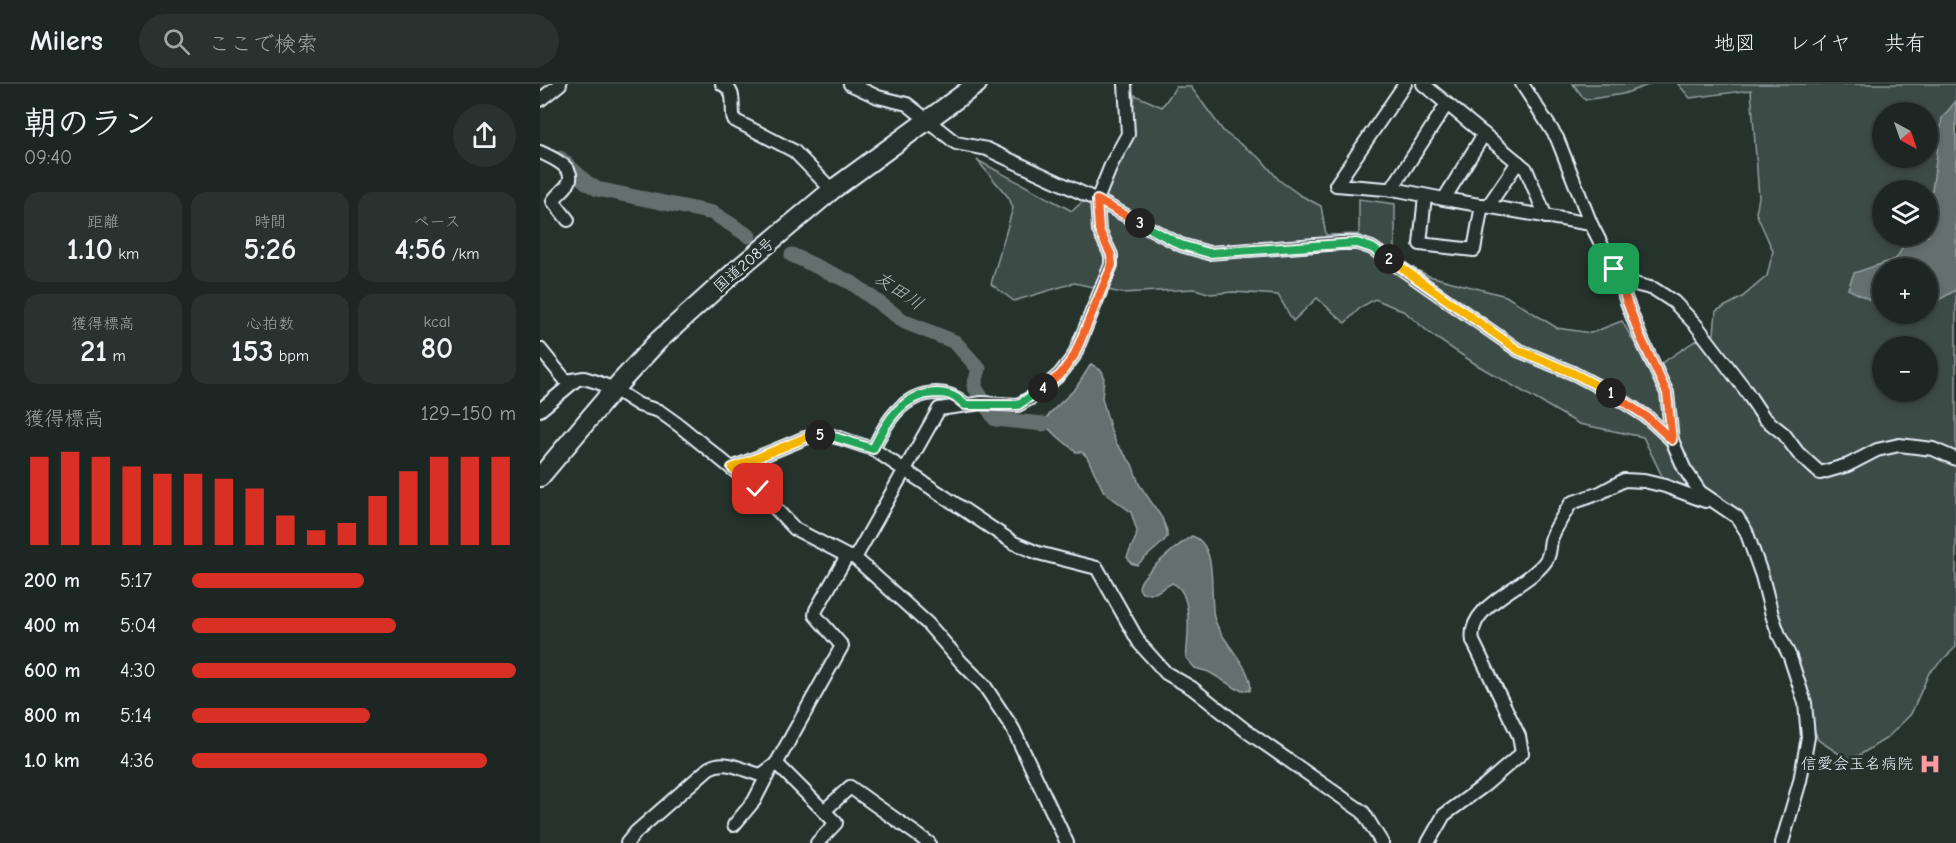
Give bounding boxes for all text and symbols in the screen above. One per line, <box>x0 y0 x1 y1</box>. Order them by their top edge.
search box <box>139 14 559 68</box>
text: Milers <box>30 25 103 57</box>
icon: search <box>160 25 193 58</box>
text: ここで検索 <box>208 31 318 57</box>
text: 地図 <box>1714 31 1756 55</box>
text: レイヤ <box>1789 31 1851 55</box>
text: 共有 <box>1884 31 1926 55</box>
north arrow <box>1872 102 1938 168</box>
map controls <box>1872 102 1938 402</box>
text: 朝のラン <box>24 104 156 142</box>
button: share <box>453 104 516 167</box>
text: 09:40 <box>24 146 72 169</box>
button: layers <box>1872 180 1938 246</box>
pin: 3 <box>1125 208 1155 238</box>
text: 距離 <box>87 213 119 231</box>
text: 時間 <box>254 213 286 231</box>
text: ペース <box>413 213 461 231</box>
text: 3 <box>1136 214 1144 232</box>
text: 1.10 <box>67 232 113 267</box>
text: 5:26 <box>244 232 296 267</box>
text: 4:56 <box>394 232 446 267</box>
street label: 国道208号 <box>710 234 778 296</box>
pin <box>1588 243 1639 294</box>
pin: 2 <box>1374 244 1404 274</box>
text: km <box>113 245 139 263</box>
text: /km <box>446 245 480 263</box>
text: 2 <box>1385 250 1393 268</box>
icon: arrive <box>1597 252 1630 285</box>
button: + <box>1872 258 1938 324</box>
water label: 友田川 <box>871 267 927 315</box>
text: kcal <box>424 313 450 331</box>
text: 獲得標高 <box>71 315 135 333</box>
text: 心拍数 <box>246 315 294 333</box>
text: 80 <box>421 331 453 366</box>
text: 21 <box>80 334 107 369</box>
text: 153 <box>231 334 273 369</box>
button: − <box>1872 336 1938 402</box>
text: m <box>107 347 126 365</box>
text: bpm <box>273 347 309 365</box>
pin: 4 <box>1028 373 1058 403</box>
pin: 1 <box>1596 378 1626 408</box>
text: 4 <box>1039 379 1047 397</box>
text: 1 <box>1608 384 1614 402</box>
text: 129–150 m <box>421 402 516 425</box>
text: 獲得標高 <box>24 407 104 430</box>
pin: 5 <box>805 420 835 450</box>
text: 5 <box>816 426 824 444</box>
pin <box>732 463 783 514</box>
icon: check <box>741 472 774 505</box>
text: 200 m <box>24 569 80 592</box>
text: 5:17 <box>120 569 152 592</box>
text: 400 m <box>24 614 79 637</box>
text: 5:04 <box>120 614 156 637</box>
text: 600 m <box>24 659 80 682</box>
text: 4:30 <box>120 659 156 682</box>
text: 800 m <box>24 704 80 727</box>
text: 5:14 <box>120 704 152 727</box>
text: 1.0 km <box>24 749 80 772</box>
text: 4:36 <box>120 749 154 772</box>
hospital icon: 信愛会玉名病院 <box>1918 752 1942 776</box>
place label: 信愛会玉名病院 <box>1801 755 1913 773</box>

